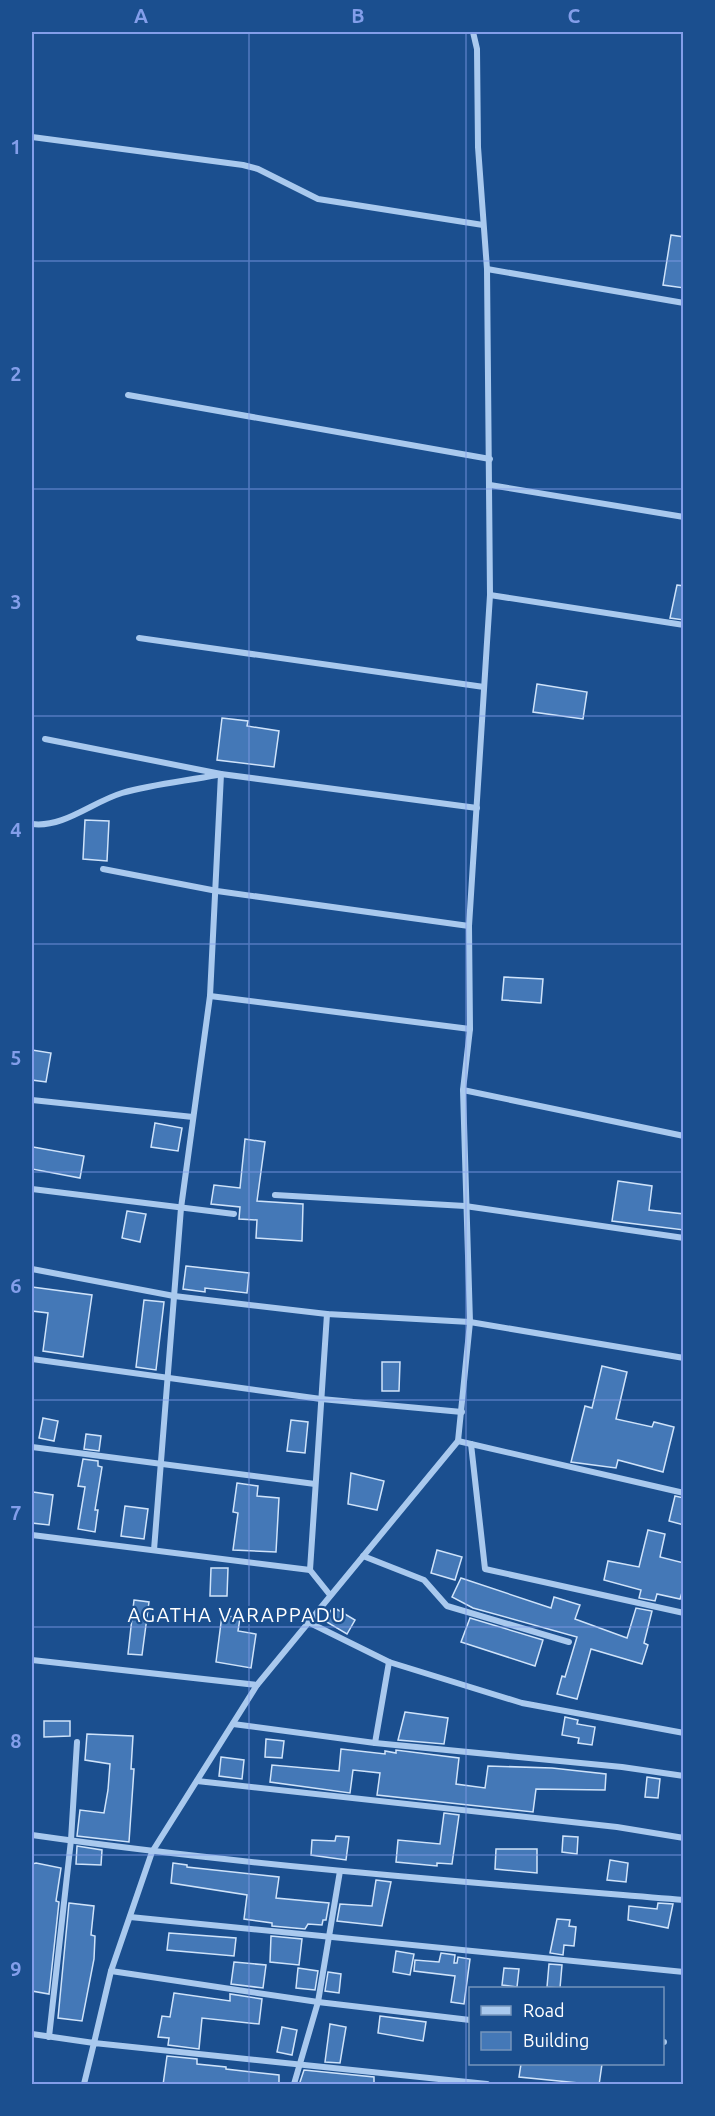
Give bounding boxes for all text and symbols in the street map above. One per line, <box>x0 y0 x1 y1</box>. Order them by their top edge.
text: A <box>134 4 148 27</box>
text: B <box>351 4 365 27</box>
text: C <box>568 4 581 27</box>
text: 1 <box>10 135 22 158</box>
text: 2 <box>10 362 22 385</box>
text: 3 <box>10 590 22 613</box>
text: 4 <box>10 818 22 841</box>
text: 5 <box>10 1046 22 1069</box>
text: 6 <box>10 1274 22 1297</box>
text: 7 <box>10 1501 22 1524</box>
district label: AGATHA VARAPPADU <box>127 1603 347 1626</box>
text: 8 <box>10 1729 22 1752</box>
text: 9 <box>10 1957 22 1980</box>
legend <box>469 1987 664 2065</box>
text: Road <box>523 2000 565 2020</box>
text: Building <box>523 2030 589 2050</box>

